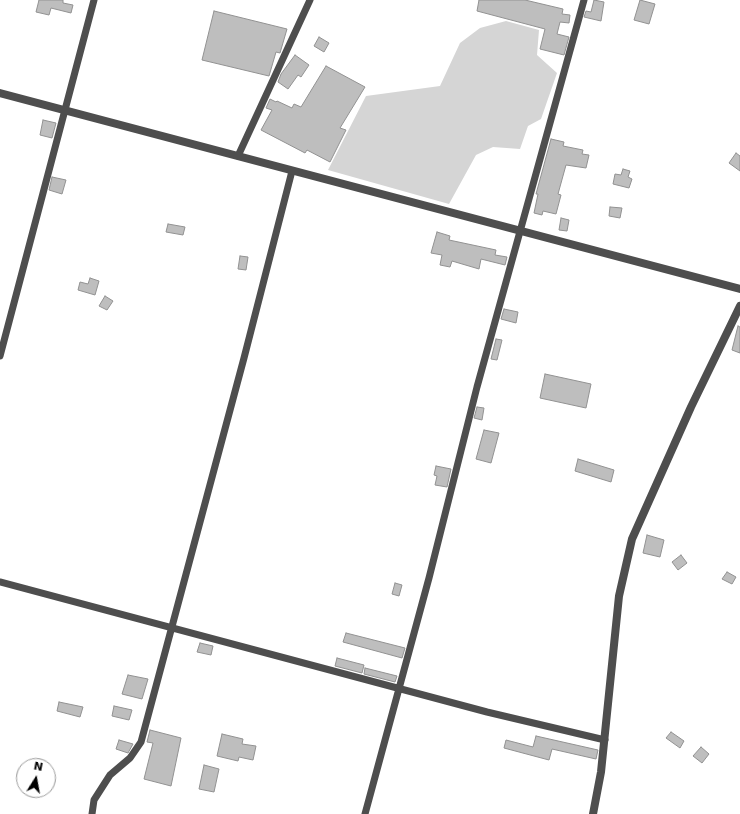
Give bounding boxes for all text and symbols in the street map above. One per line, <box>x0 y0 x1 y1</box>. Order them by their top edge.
north arrow <box>16 758 56 798</box>
text: N <box>32 759 44 774</box>

